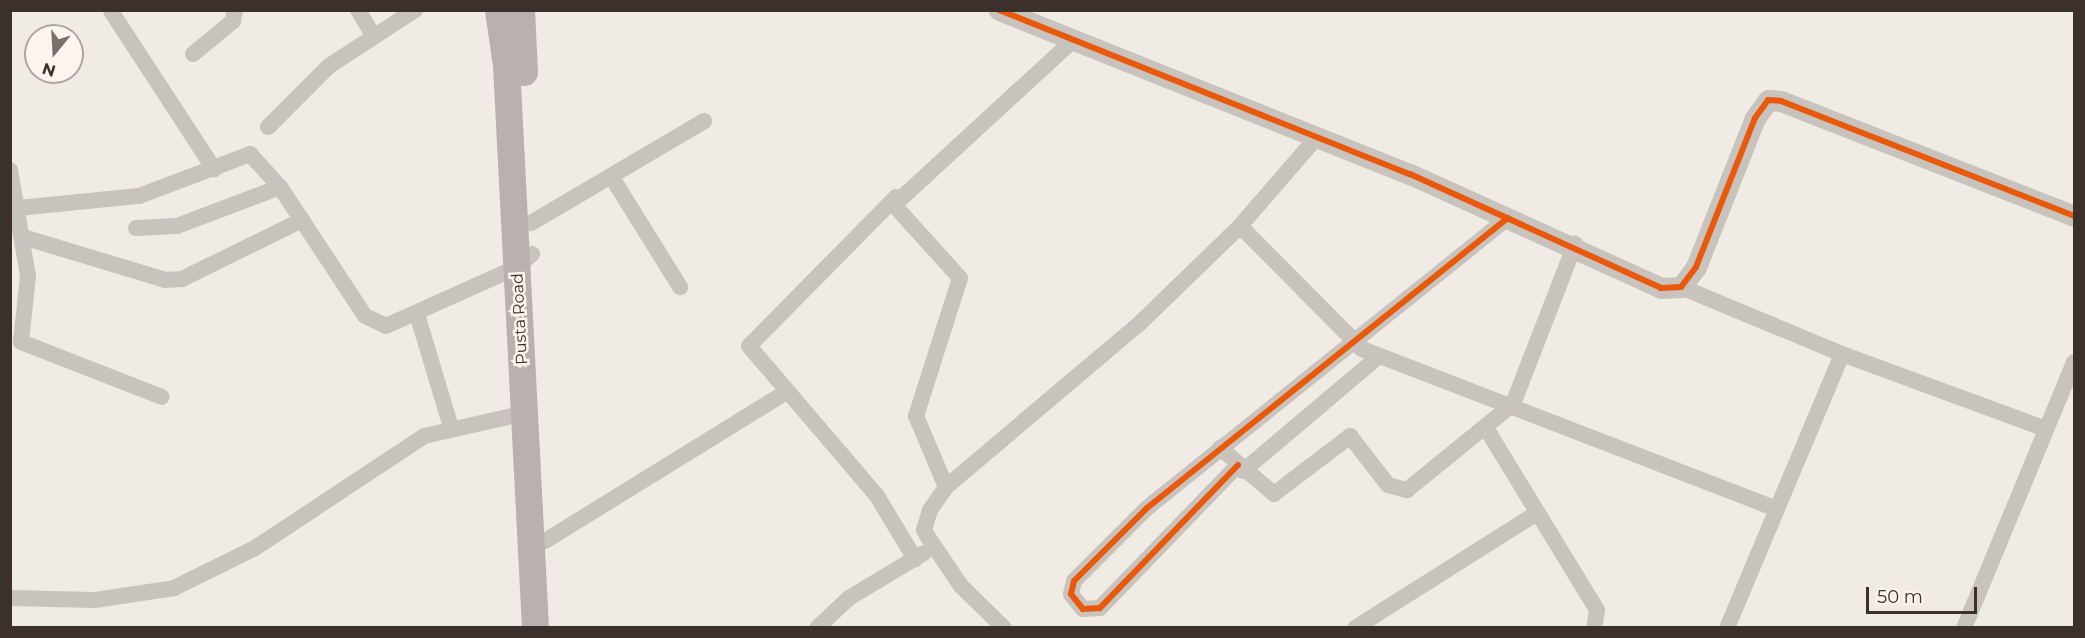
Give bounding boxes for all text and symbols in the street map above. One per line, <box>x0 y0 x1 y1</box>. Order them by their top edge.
north arrow <box>24 24 84 84</box>
text: N <box>40 59 58 81</box>
street label: Pusta Road <box>508 273 532 365</box>
scale bar <box>1869 575 1980 613</box>
text: 50 m <box>1877 586 1923 608</box>

